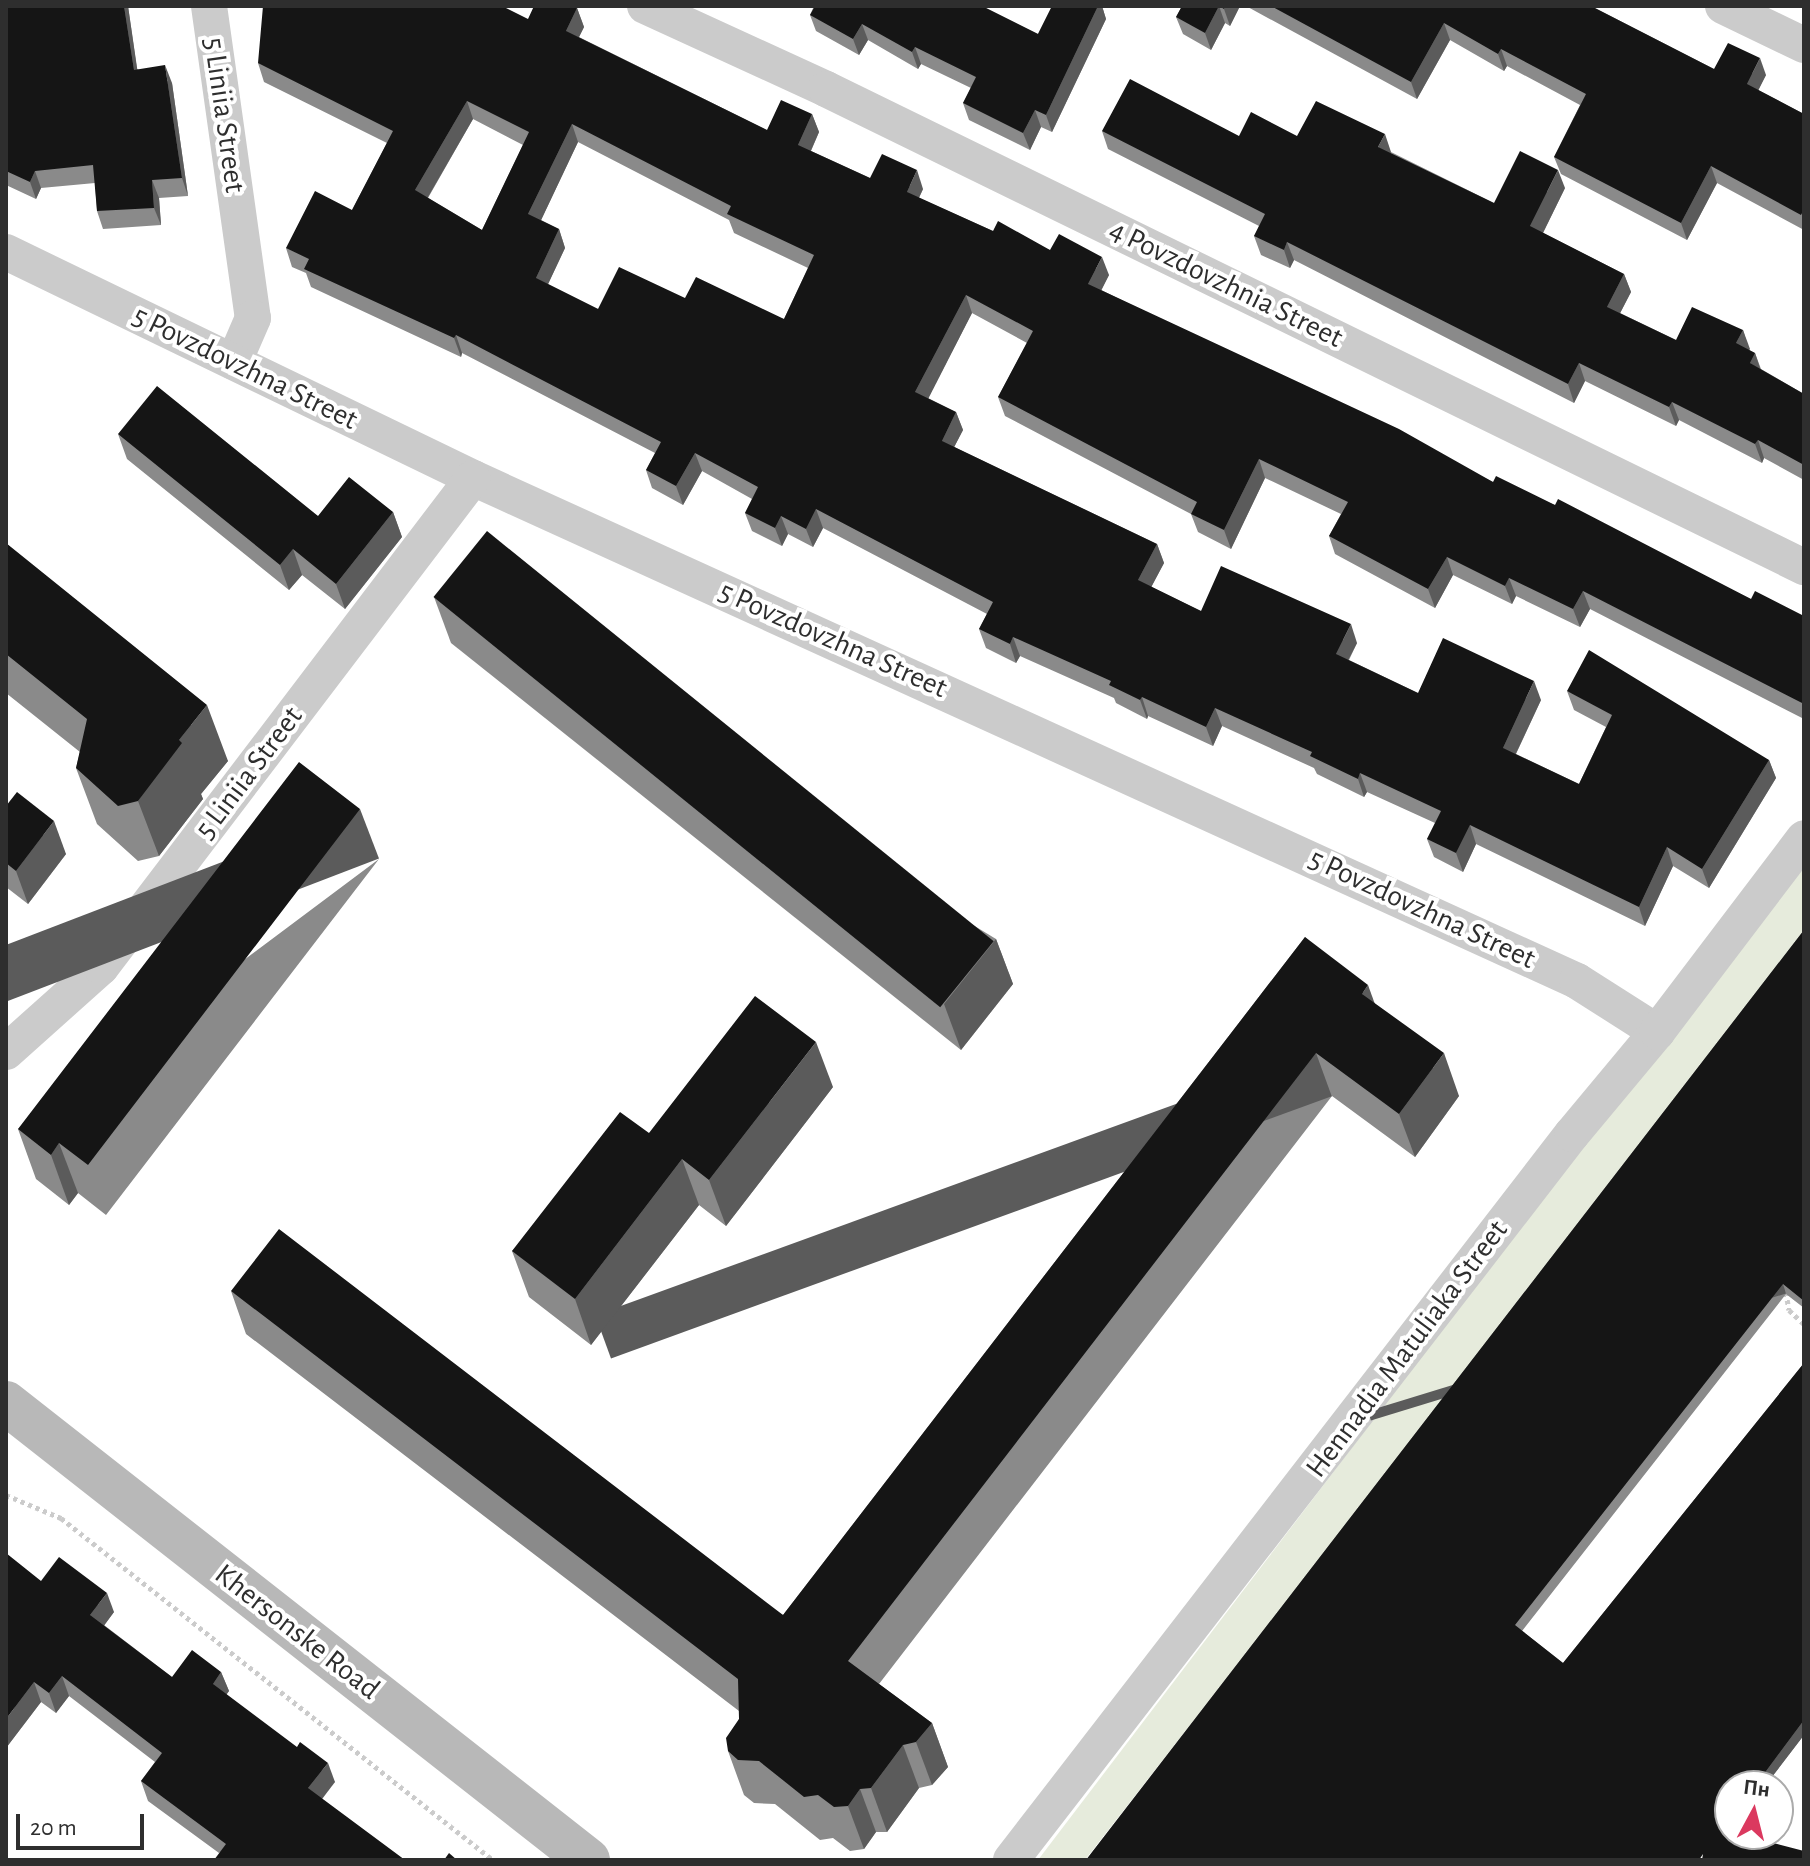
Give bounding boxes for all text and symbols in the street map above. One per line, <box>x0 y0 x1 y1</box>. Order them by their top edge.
street label: 5 Liniia Street <box>195 35 253 195</box>
street label: 4 Povzdovzhnia Street <box>1103 212 1349 356</box>
street label: 5 Povzdovzhna Street <box>127 298 363 438</box>
street label: 5 Povzdovzhna Street <box>713 574 953 706</box>
street label: 5 Liniia Street <box>187 700 311 846</box>
street label: 5 Povzdovzhna Street <box>1303 841 1541 977</box>
street label: Hennadia Matuliaka Street <box>1298 1213 1516 1485</box>
street label: Khersonske Road <box>207 1556 387 1708</box>
north arrow <box>1714 1770 1794 1850</box>
text: Пн <box>1742 1776 1771 1801</box>
scale bar <box>20 1798 148 1848</box>
text: 20 m <box>30 1816 77 1840</box>

